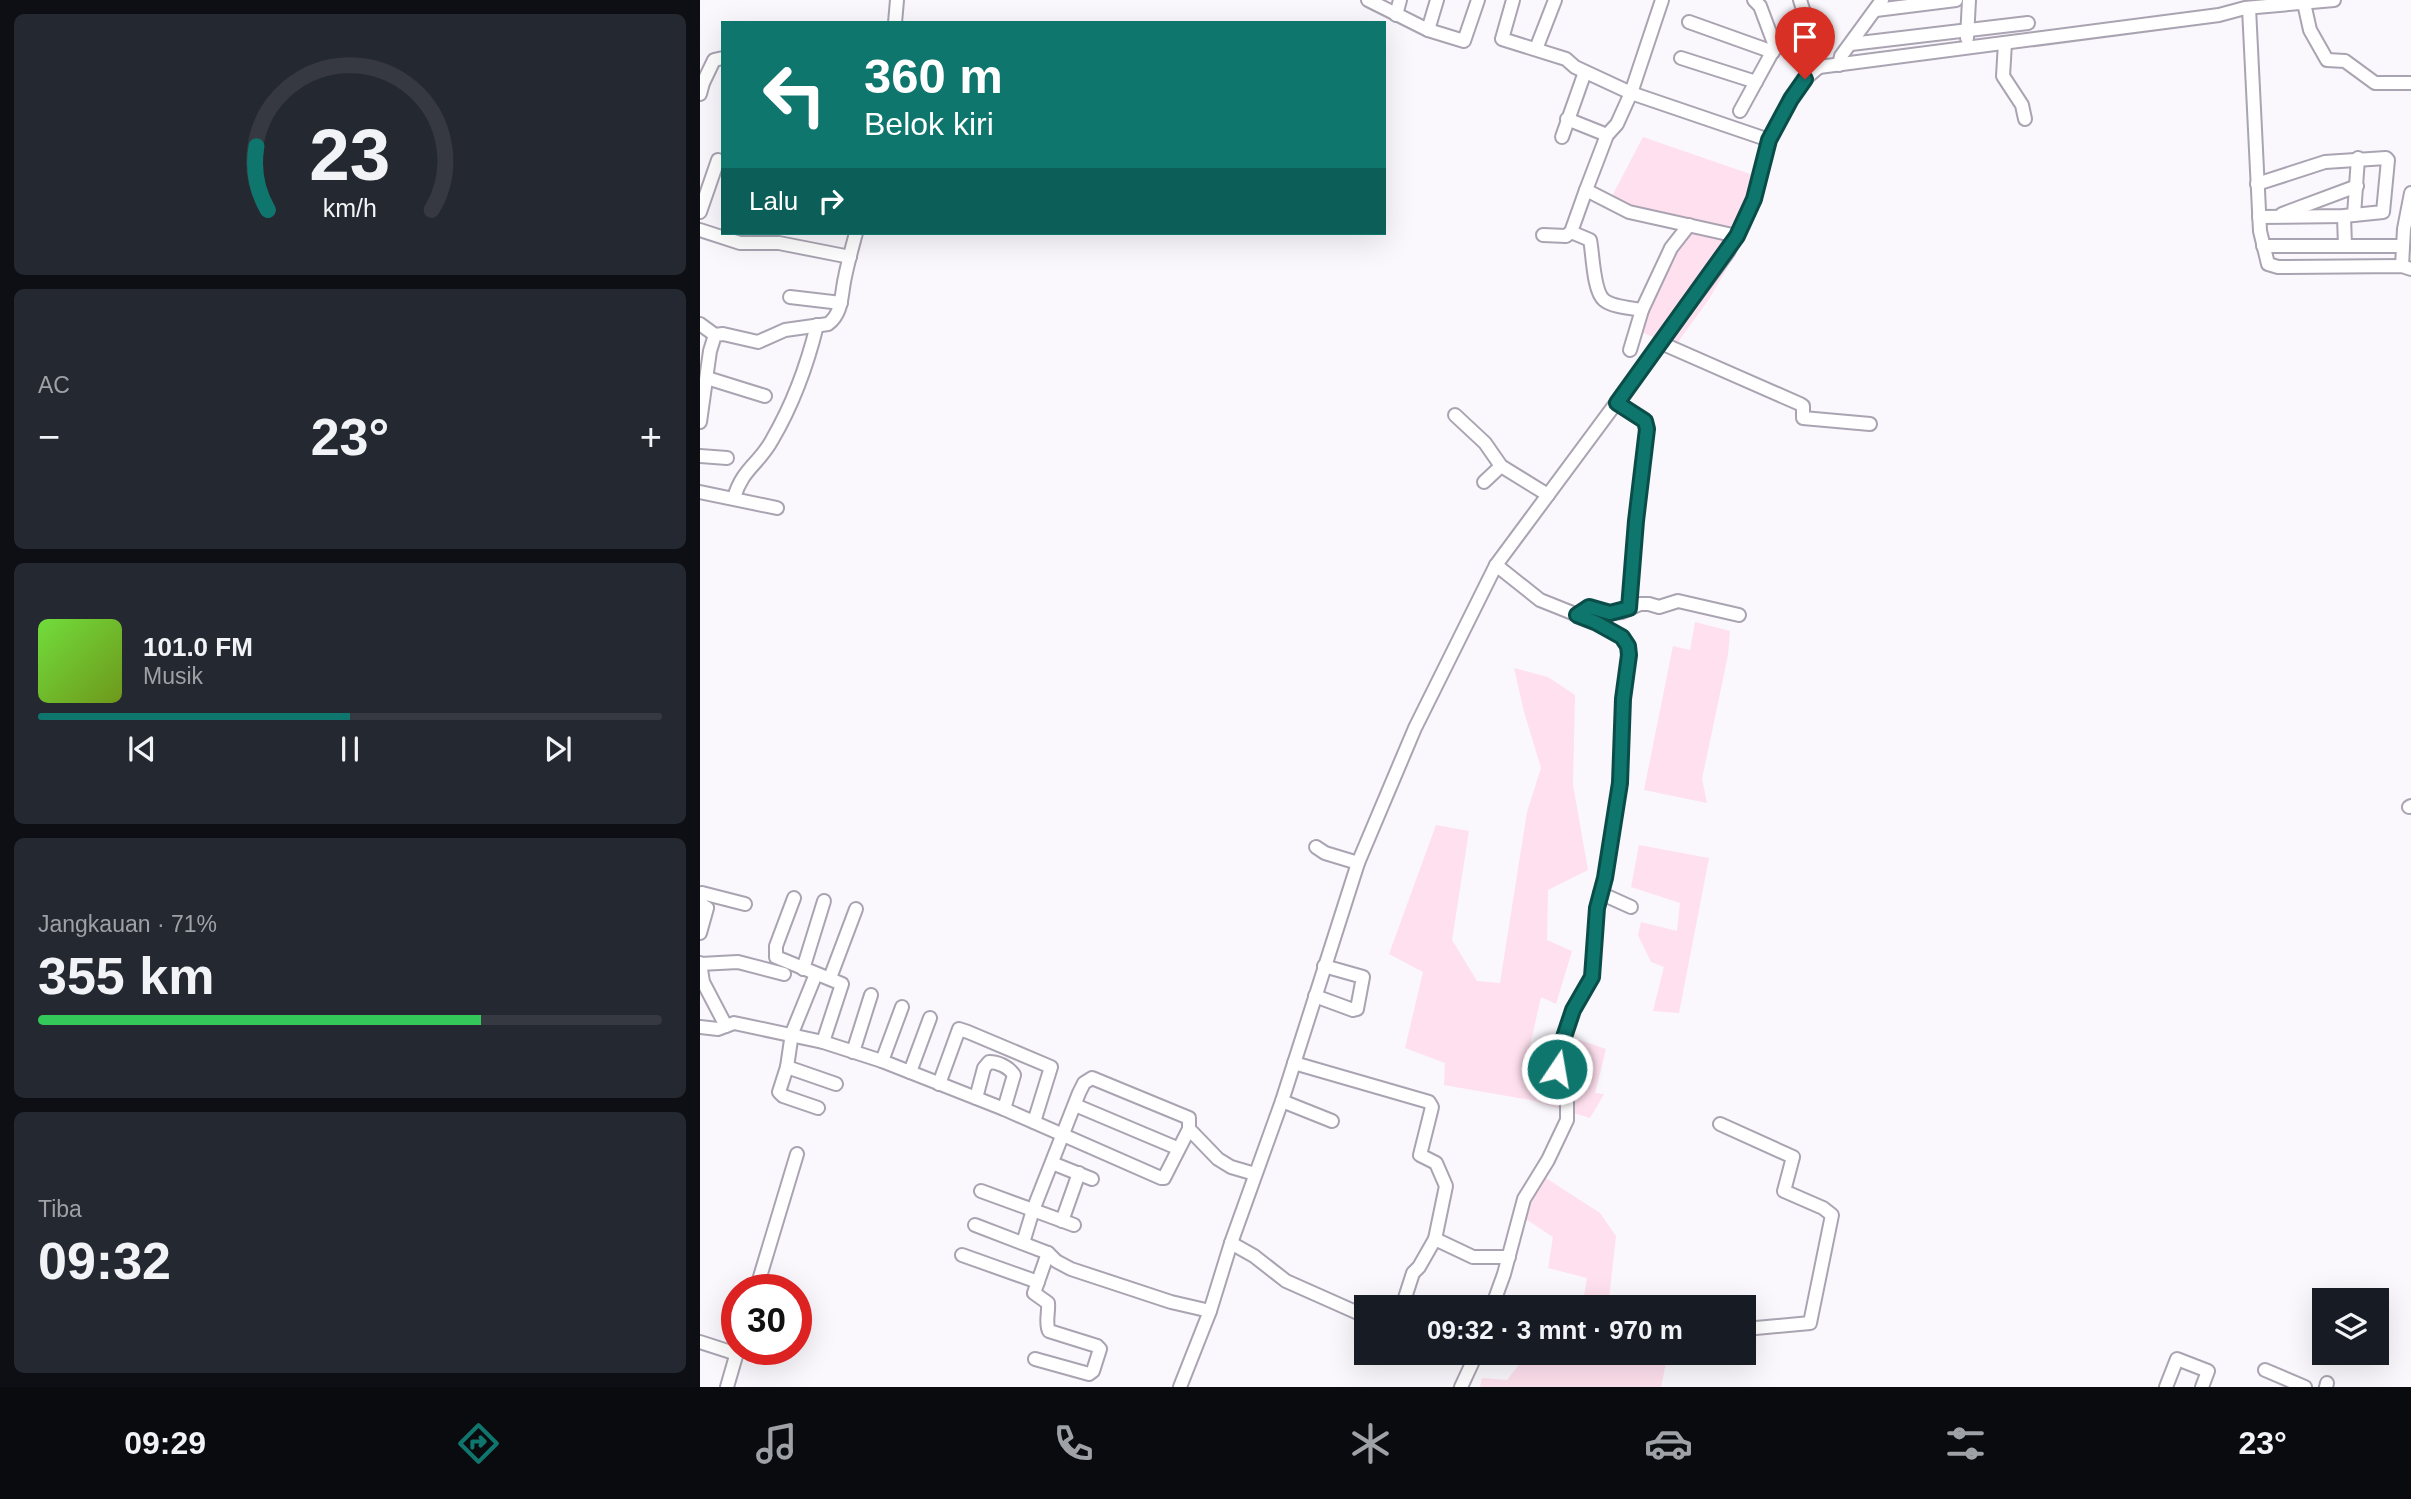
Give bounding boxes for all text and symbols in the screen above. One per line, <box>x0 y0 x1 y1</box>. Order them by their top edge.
pin <box>1775 7 1835 79</box>
icon: arrive <box>1786 18 1824 56</box>
icon: left <box>749 49 840 140</box>
text: 360 m <box>864 49 1003 103</box>
text: Belok kiri <box>864 106 994 142</box>
text: 23 <box>310 115 390 196</box>
icon: right <box>812 182 850 220</box>
text: Lalu <box>749 186 798 216</box>
text: km/h <box>323 194 377 222</box>
text: AC <box>38 372 70 398</box>
text: 23° <box>311 408 389 466</box>
text: − <box>38 416 60 458</box>
text: + <box>640 416 662 458</box>
text: 101.0 FM <box>143 632 253 662</box>
text: Musik <box>143 663 203 689</box>
icon: previous <box>123 730 161 768</box>
icon: pause <box>331 730 369 768</box>
icon: next <box>539 730 577 768</box>
text: Jangkauan · 71% <box>38 911 217 937</box>
text: 355 km <box>38 947 214 1005</box>
position arrow <box>1520 1032 1594 1106</box>
text: Tiba <box>38 1196 82 1222</box>
text: 09:32 <box>38 1232 171 1290</box>
speed limit sign: 30 <box>721 1274 812 1365</box>
map controls <box>2312 1288 2389 1365</box>
button: layers <box>2312 1288 2389 1365</box>
text: 09:32 · 3 mnt · 970 m <box>1427 1315 1683 1345</box>
icon: directions <box>454 1419 503 1468</box>
icon: music <box>752 1419 801 1468</box>
icon: phone <box>1049 1419 1098 1468</box>
icon: climate <box>1346 1419 1395 1468</box>
icon: car <box>1644 1419 1693 1468</box>
icon: filters <box>1941 1419 1990 1468</box>
text: 09:29 <box>124 1425 206 1461</box>
text: 23° <box>2238 1425 2287 1461</box>

